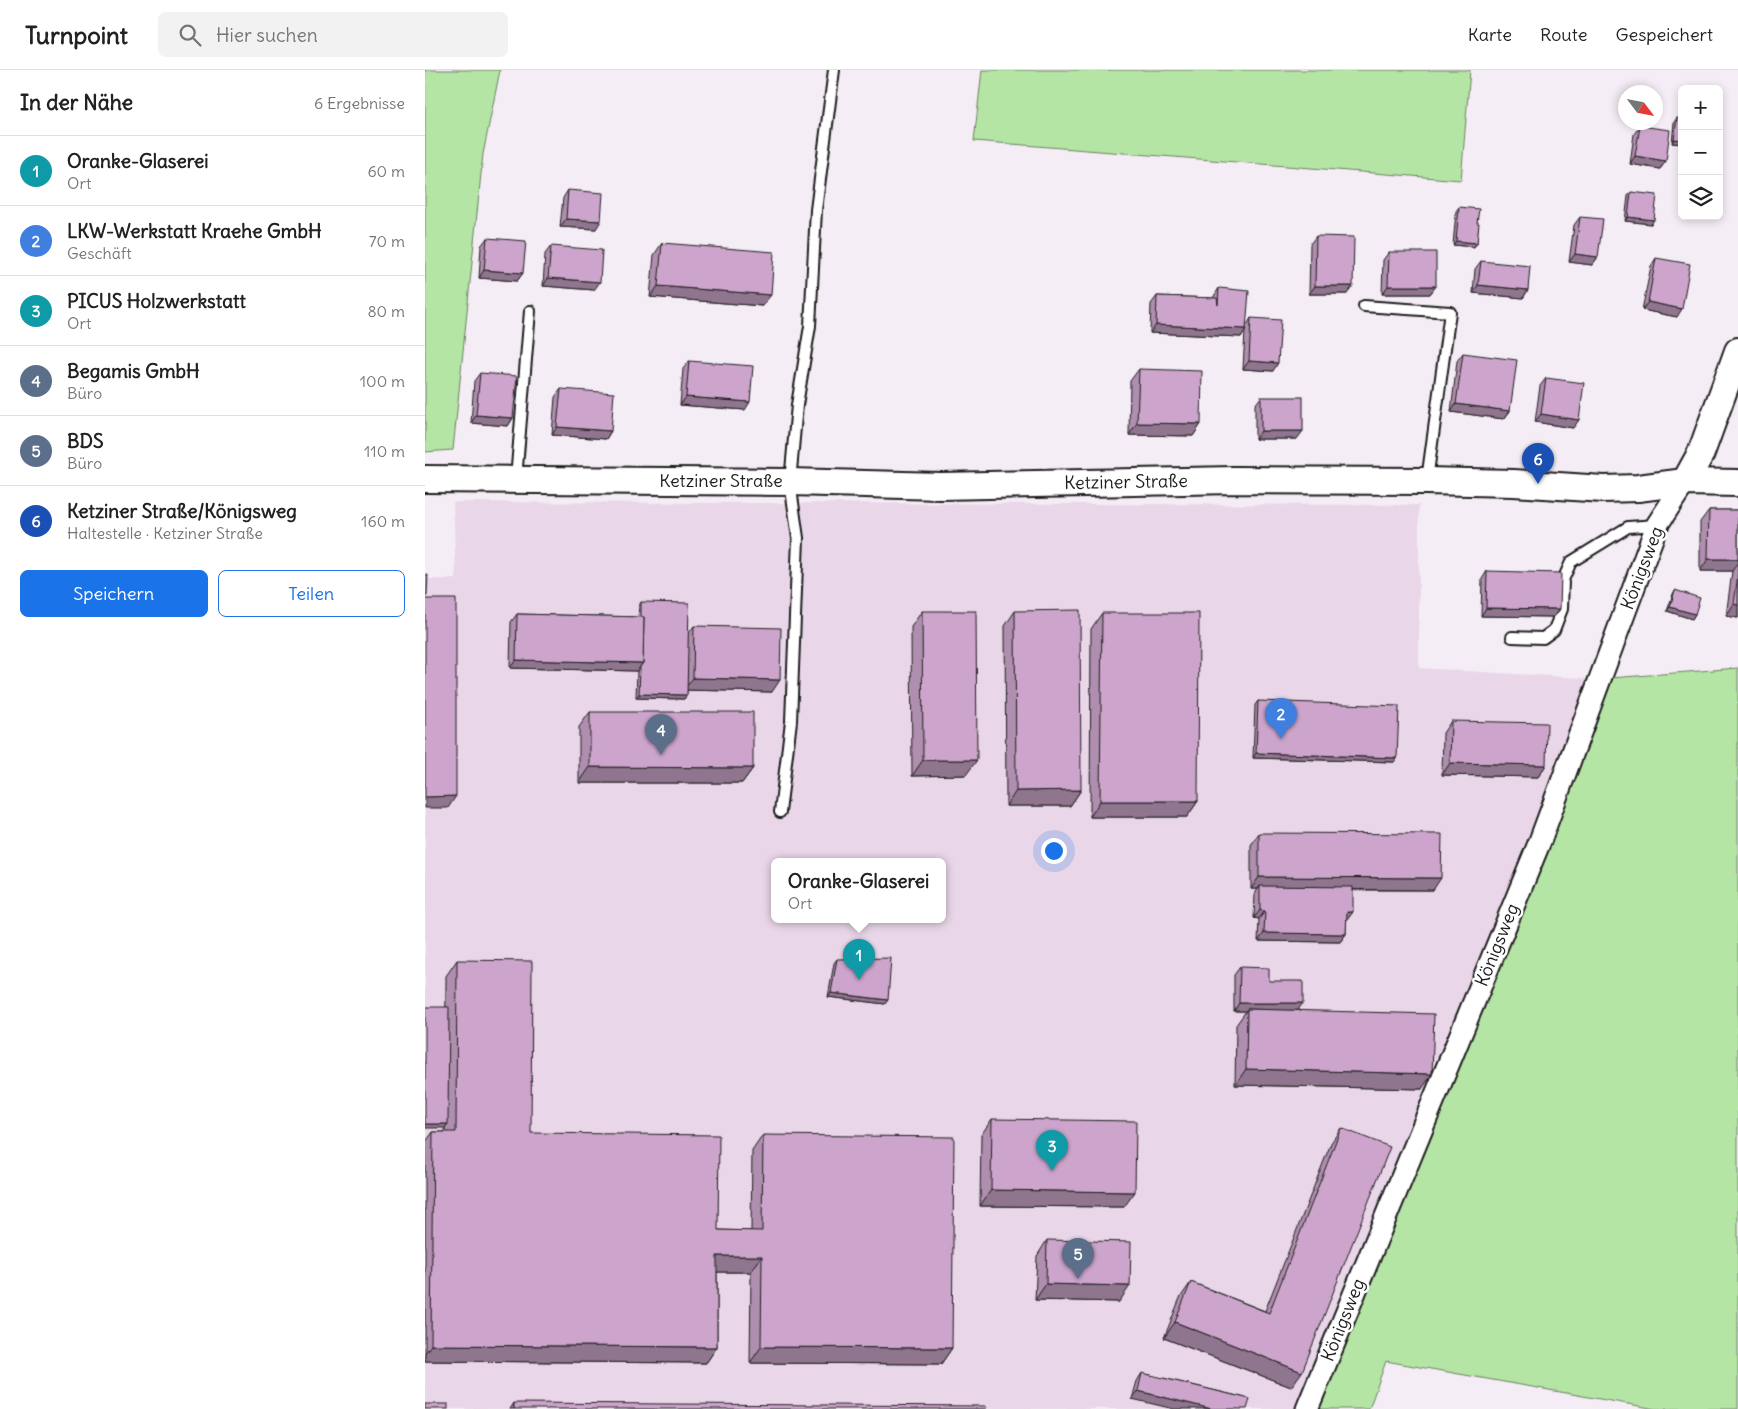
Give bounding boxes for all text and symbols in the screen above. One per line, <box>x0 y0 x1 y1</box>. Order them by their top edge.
search box <box>158 12 508 57</box>
text: Turnpoint <box>25 20 128 50</box>
icon: search <box>176 21 204 49</box>
text: Hier suchen <box>216 23 318 47</box>
text: Karte <box>1468 23 1512 46</box>
text: Route <box>1540 23 1587 46</box>
text: Gespeichert <box>1615 23 1713 46</box>
north arrow <box>1618 85 1663 130</box>
map controls <box>1678 85 1723 220</box>
button: + <box>1678 85 1723 130</box>
text: In der Nähe <box>20 89 133 116</box>
text: 6 Ergebnisse <box>314 93 405 113</box>
button: − <box>1678 130 1723 175</box>
text: Oranke-Glaserei <box>67 149 208 173</box>
text: 1 <box>33 161 39 181</box>
text: 60 m <box>367 161 405 181</box>
text: Ort <box>67 173 91 193</box>
button: layers <box>1678 175 1723 220</box>
text: LKW-Werkstatt Kraehe GmbH <box>67 219 322 243</box>
text: 2 <box>32 231 40 251</box>
text: 70 m <box>369 231 405 251</box>
text: Geschäft <box>67 243 132 263</box>
text: PICUS Holzwerkstatt <box>67 289 246 313</box>
text: 3 <box>31 301 41 321</box>
text: 80 m <box>367 301 405 321</box>
text: Ort <box>67 313 91 333</box>
text: Begamis GmbH <box>67 359 200 383</box>
text: 4 <box>31 371 41 391</box>
text: 100 m <box>360 371 405 391</box>
text: Büro <box>67 383 102 403</box>
text: BDS <box>67 429 103 453</box>
text: 5 <box>31 441 41 461</box>
text: 110 m <box>364 441 405 461</box>
pin: 6 <box>1522 443 1554 484</box>
text: Büro <box>67 453 102 473</box>
street label: Ketziner Straße <box>659 469 783 492</box>
street label: Ketziner Straße <box>1064 469 1188 494</box>
text: Ketziner Straße/Königsweg <box>67 499 297 523</box>
text: 6 <box>31 511 41 531</box>
text: 160 m <box>361 511 405 531</box>
text: Haltestelle · Ketziner Straße <box>67 523 263 543</box>
street label: Königsweg <box>1615 523 1668 613</box>
button: Speichern <box>20 570 208 617</box>
button: Teilen <box>218 570 405 617</box>
pin: 2 <box>1265 698 1297 739</box>
pin: 4 <box>645 714 677 755</box>
your location <box>1041 838 1067 864</box>
popup <box>771 858 946 923</box>
text: Oranke-Glaserei <box>788 869 929 893</box>
text: Ort <box>788 893 812 913</box>
street label: Königsweg <box>1469 900 1524 990</box>
pin: 1 <box>843 939 875 980</box>
pin: 3 <box>1036 1130 1068 1171</box>
pin: 5 <box>1062 1238 1094 1279</box>
street label: Königsweg <box>1315 1275 1370 1365</box>

